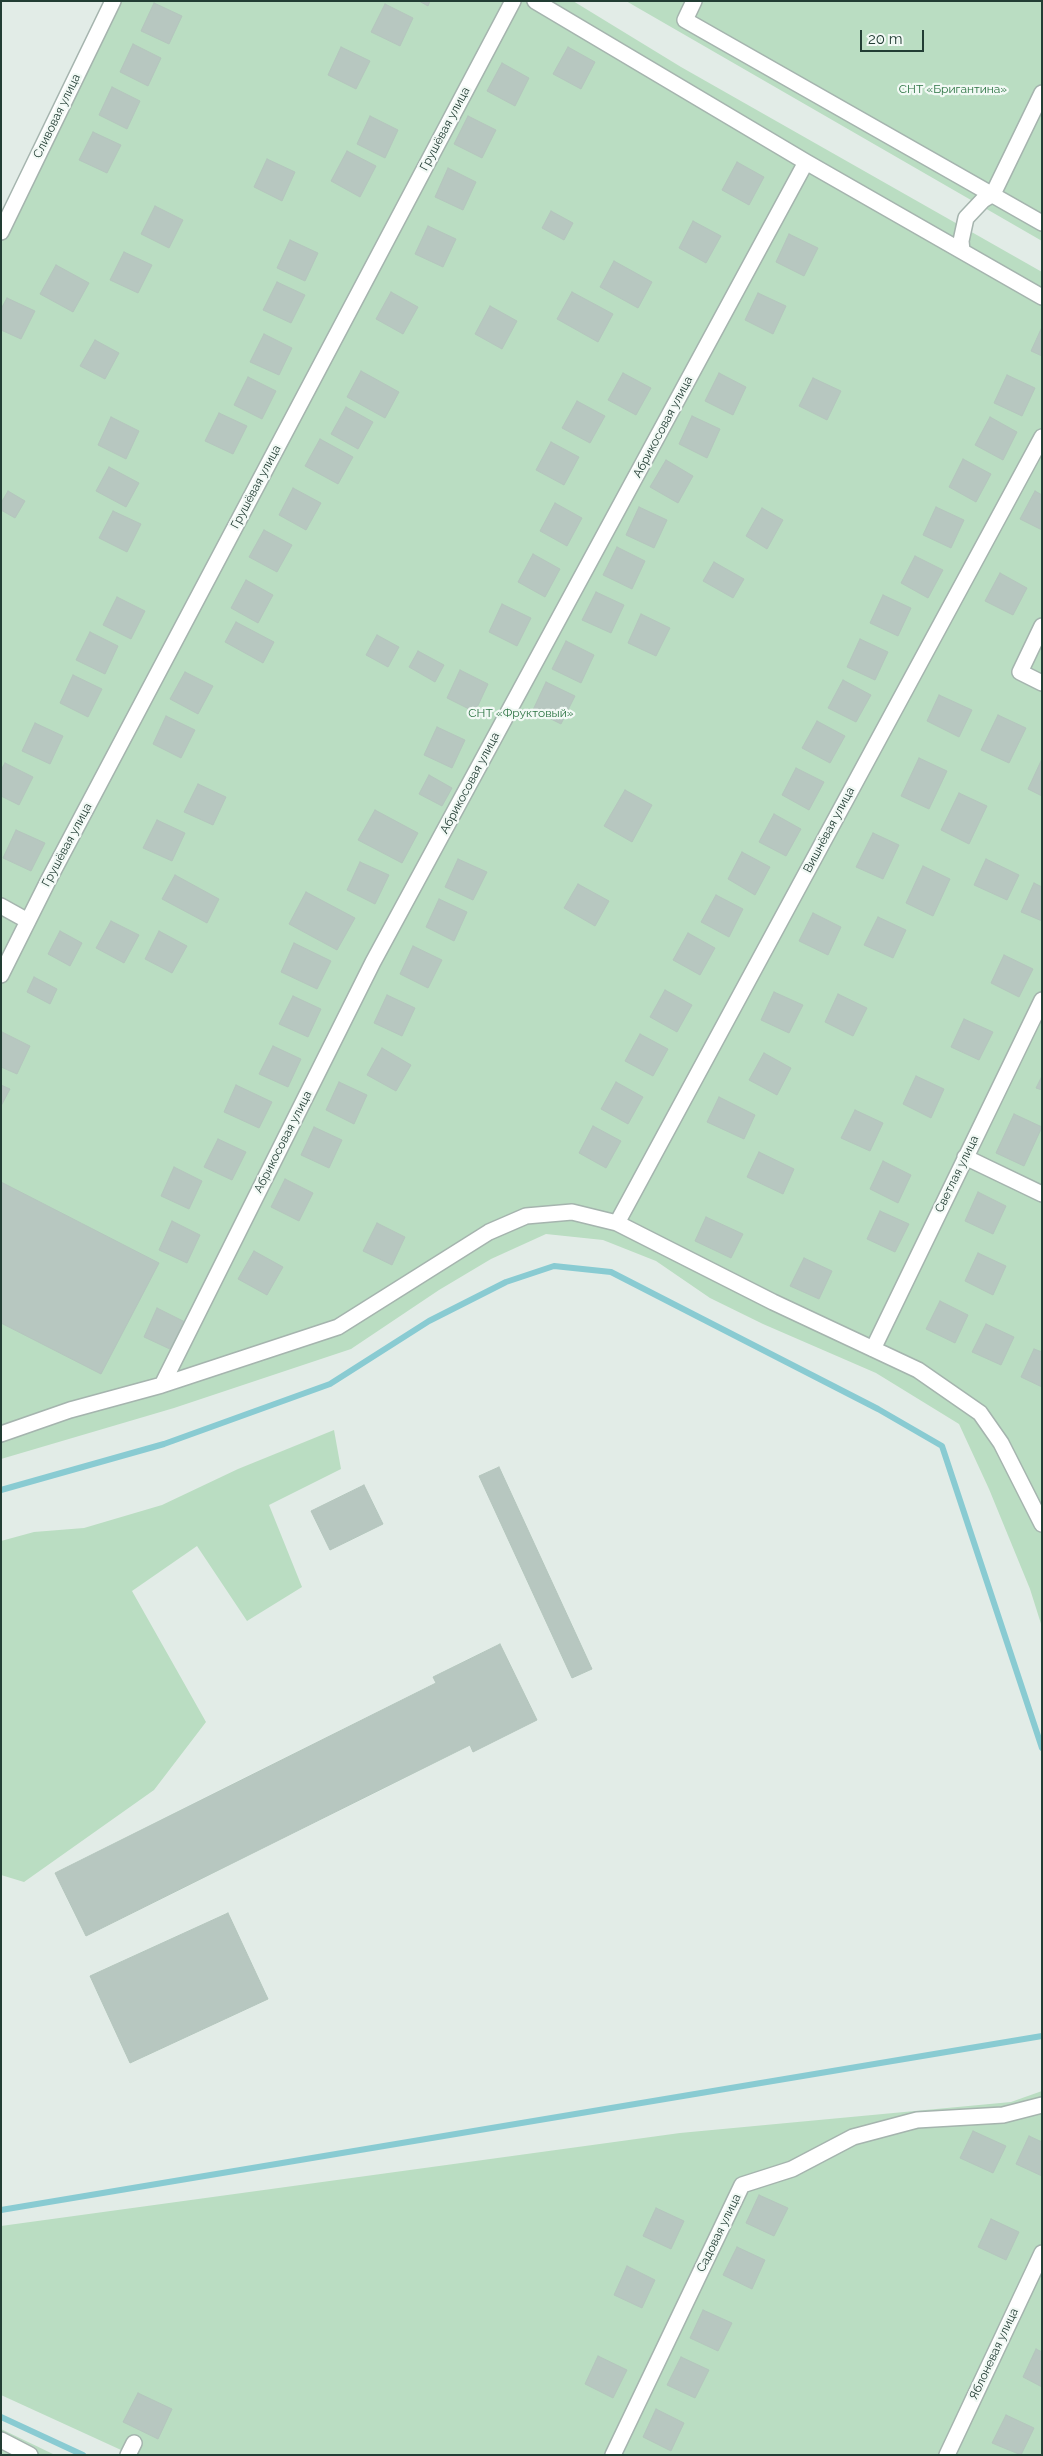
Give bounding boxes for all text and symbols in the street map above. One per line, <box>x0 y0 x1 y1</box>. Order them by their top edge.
scale bar <box>863 20 927 52</box>
text: 20 m <box>868 30 903 48</box>
street label: Сливовая улица <box>30 72 84 160</box>
park label: СНТ «Бригантина» <box>899 82 1007 96</box>
street label: Грушёвая улица <box>417 85 473 173</box>
street label: Абрикосовая улица <box>630 374 696 480</box>
street label: Грушёвая улица <box>228 443 284 531</box>
park label: СНТ «Фруктовый» <box>468 706 574 720</box>
street label: Абрикосовая улица <box>437 730 503 836</box>
street label: Вишнёвая улица <box>800 785 858 875</box>
street label: Грушёвая улица <box>39 801 95 889</box>
street label: Абрикосовая улица <box>251 1089 315 1195</box>
street label: Светлая улица <box>932 1133 982 1215</box>
street label: Садовая улица <box>694 2192 744 2274</box>
street label: Яблоневая улица <box>967 2306 1021 2402</box>

